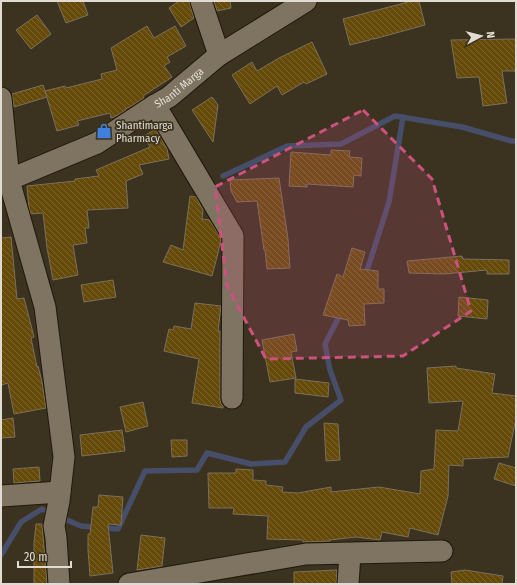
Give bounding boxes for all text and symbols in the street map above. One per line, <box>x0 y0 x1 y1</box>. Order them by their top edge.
north arrow <box>461 16 501 56</box>
text: N <box>484 31 497 39</box>
street label: Shanti Marga <box>152 65 206 111</box>
place label: Shantimarga Pharmacy <box>116 119 173 145</box>
shop icon: Shantimarga Pharmacy <box>95 122 113 140</box>
scale bar <box>18 543 71 569</box>
text: 20 m <box>24 550 48 564</box>

